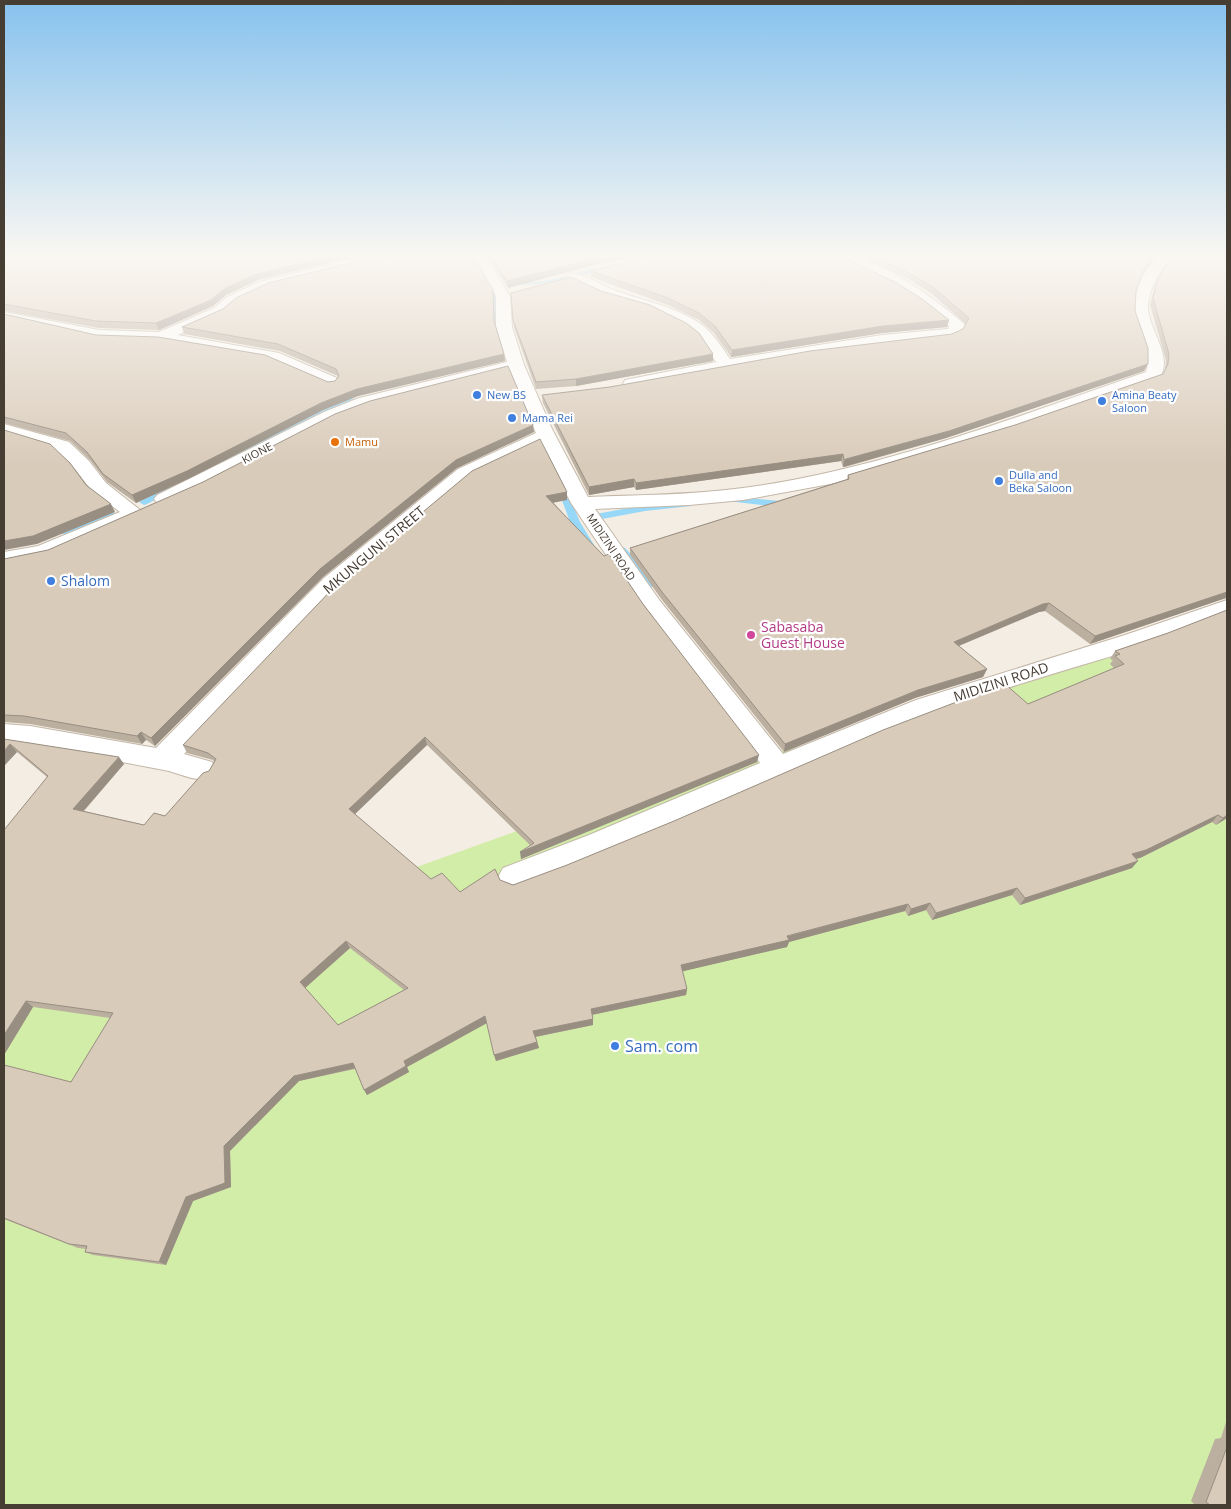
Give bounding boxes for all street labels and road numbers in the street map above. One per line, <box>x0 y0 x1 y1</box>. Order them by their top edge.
street label: KIONE <box>239 438 275 467</box>
street label: MKUNGUNI STREET <box>319 501 429 598</box>
street label: MIDIZINI ROAD <box>583 510 639 583</box>
street label: MIDIZINI ROAD <box>951 657 1051 706</box>

